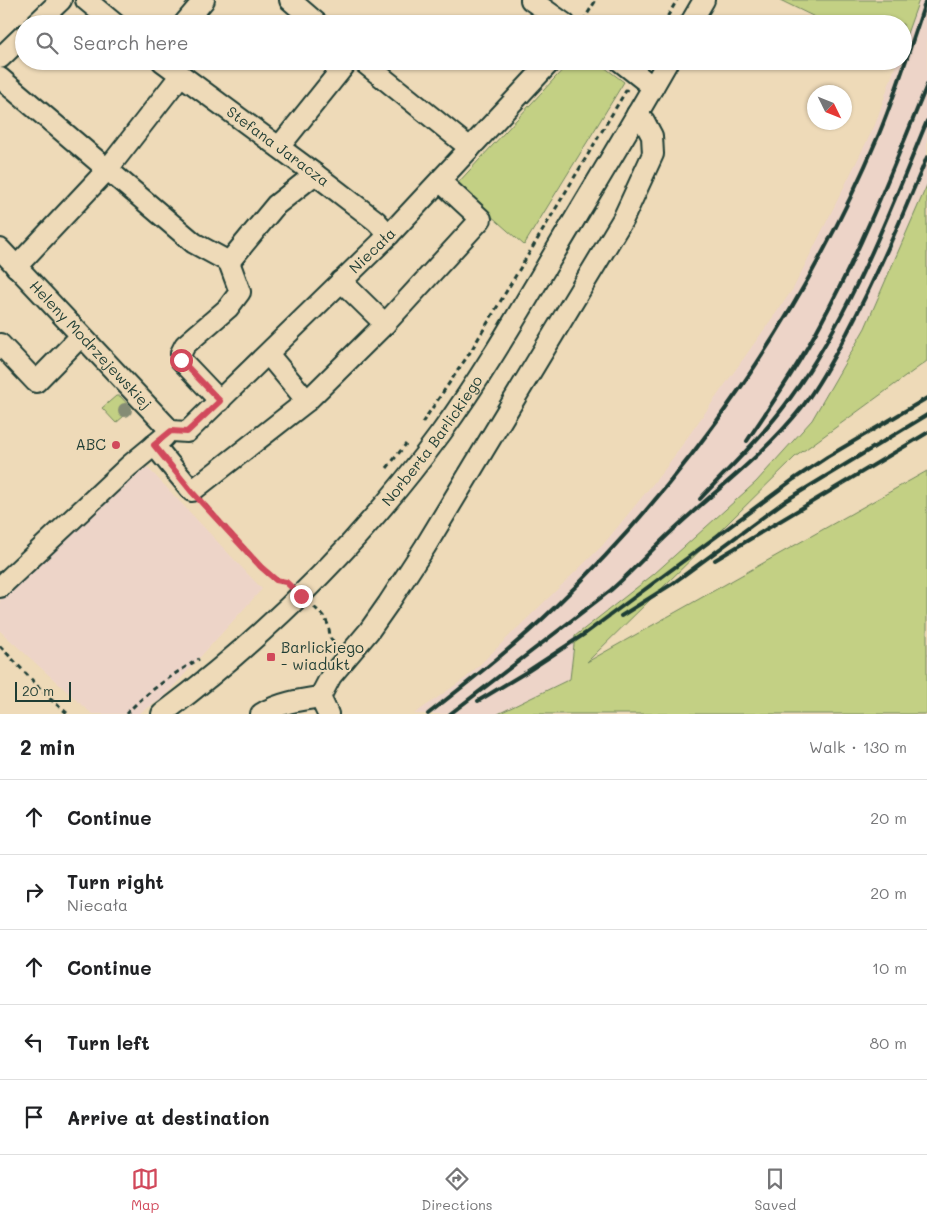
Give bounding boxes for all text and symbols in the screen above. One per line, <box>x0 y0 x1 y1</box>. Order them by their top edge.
search box <box>15 15 912 70</box>
icon: search <box>33 29 61 57</box>
text: Search here <box>73 30 189 55</box>
north arrow <box>807 85 852 130</box>
street label: Stefana Jaracza <box>223 101 334 190</box>
street label: Niecała <box>344 223 399 277</box>
street label: Heleny Modrzejewskiej <box>26 276 157 413</box>
route start <box>170 349 193 372</box>
street label: Norberta Barlickiego <box>377 371 487 510</box>
place label: ABC <box>76 434 106 454</box>
marker: ABC <box>110 439 122 451</box>
route end <box>290 585 313 608</box>
place label: Barlickiego - wiadukt <box>281 637 364 674</box>
marker: Barlickiego - wiadukt <box>265 651 277 663</box>
scale bar <box>15 679 71 702</box>
text: 20 m <box>22 681 54 700</box>
text: 2 min <box>20 733 75 760</box>
text: Walk · 130 m <box>809 736 907 757</box>
icon: ahead <box>20 803 48 831</box>
text: Continue <box>67 805 152 830</box>
text: 20 m <box>870 807 907 828</box>
text: Turn right <box>67 869 164 894</box>
icon: right <box>20 878 48 906</box>
text: 20 m <box>870 882 907 903</box>
text: Niecała <box>67 894 128 915</box>
icon: ahead <box>20 953 48 981</box>
text: Continue <box>67 955 152 980</box>
text: 10 m <box>872 957 907 978</box>
icon: left <box>20 1028 48 1056</box>
text: Turn left <box>67 1030 150 1055</box>
text: 80 m <box>870 1032 907 1053</box>
icon: arrive <box>20 1103 48 1131</box>
text: Arrive at destination <box>67 1105 270 1130</box>
tab: Map <box>131 1165 159 1214</box>
tab: Directions <box>421 1165 493 1214</box>
tab: Saved <box>754 1165 796 1214</box>

